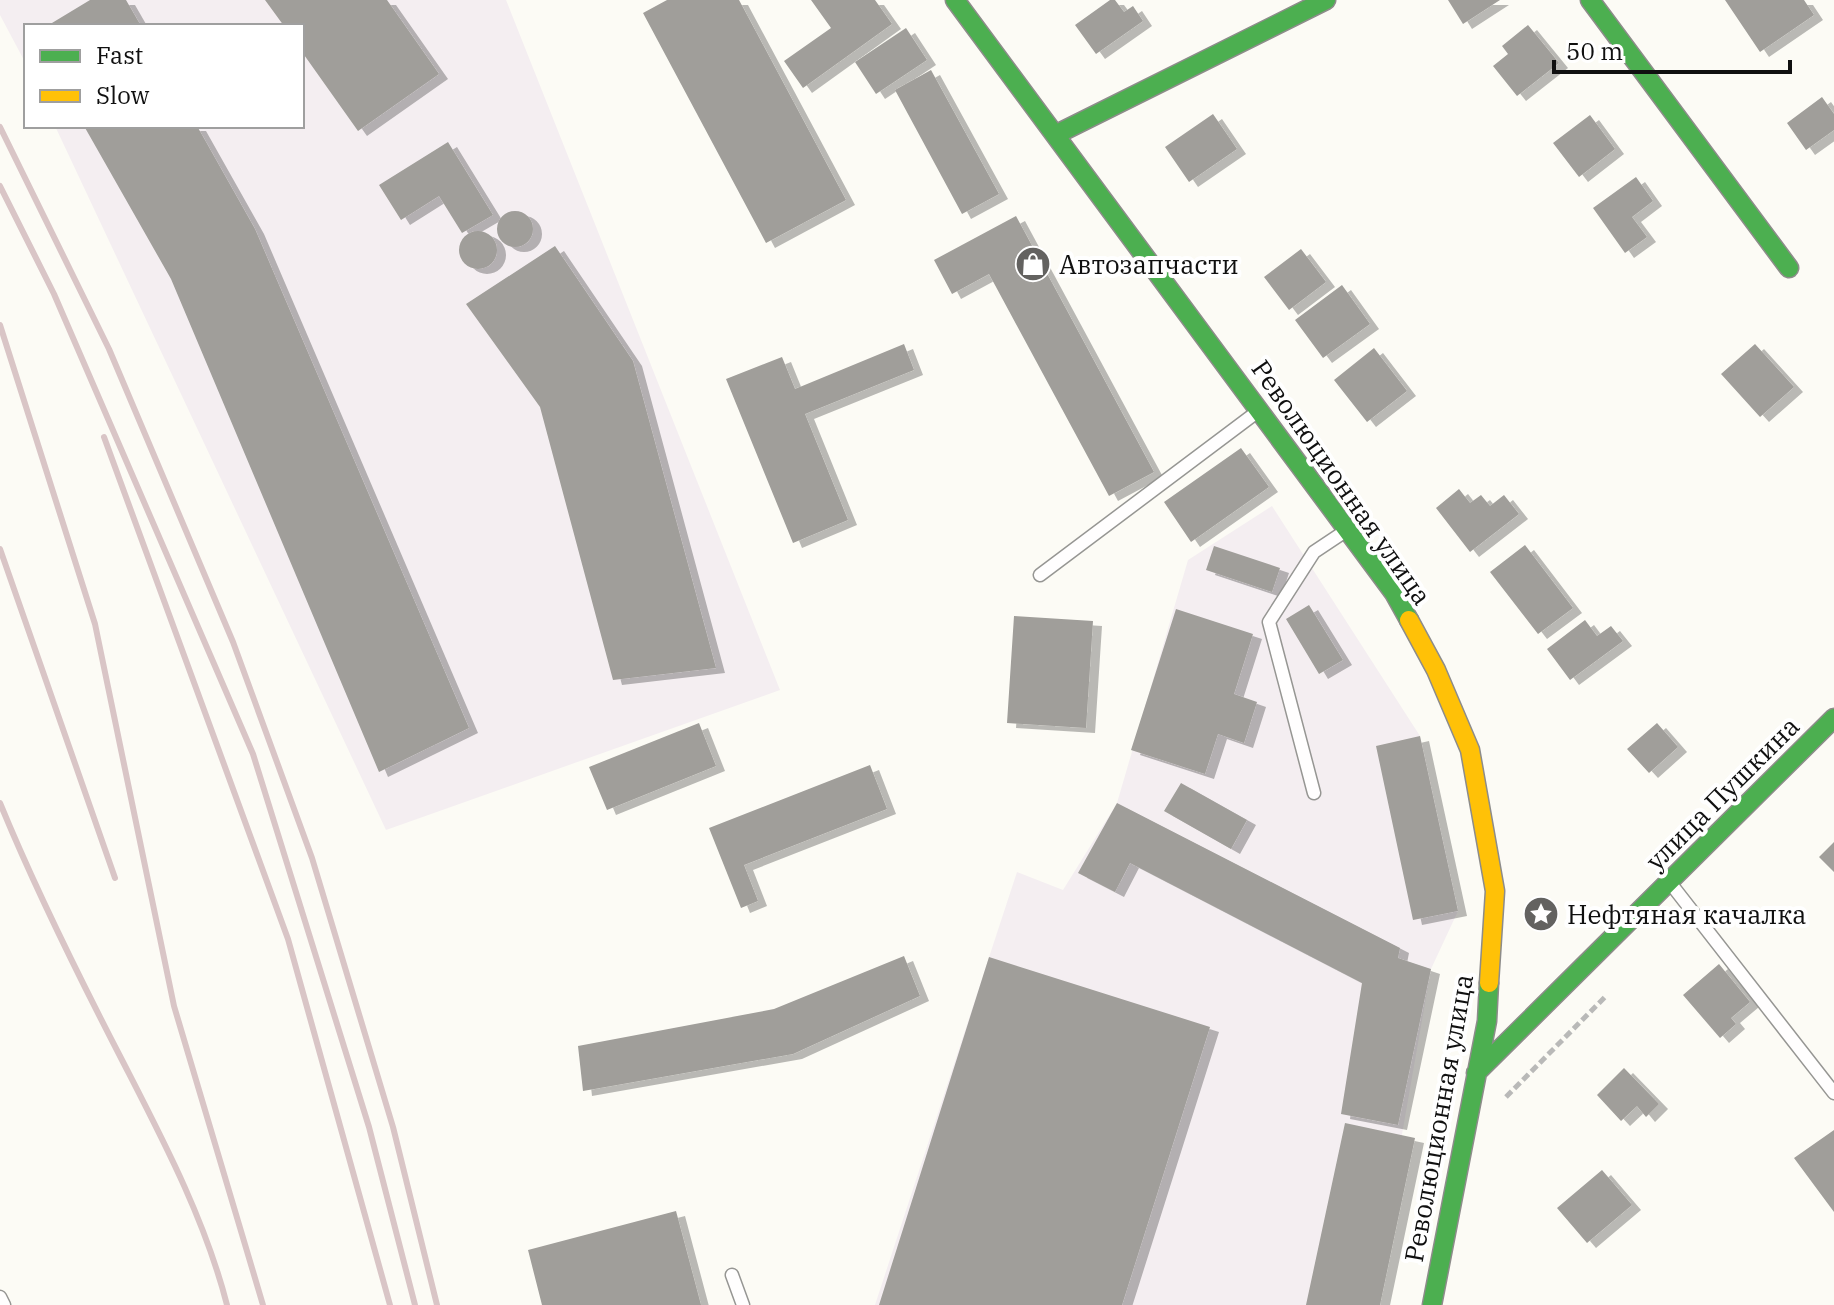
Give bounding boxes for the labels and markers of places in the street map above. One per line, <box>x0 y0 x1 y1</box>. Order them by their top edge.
shop icon: Автозапчасти <box>1014 245 1052 283</box>
place label: Автозапчасти <box>1059 247 1239 281</box>
place icon: Нефтяная качалка <box>1522 895 1560 933</box>
place label: Нефтяная качалка <box>1567 897 1807 931</box>

